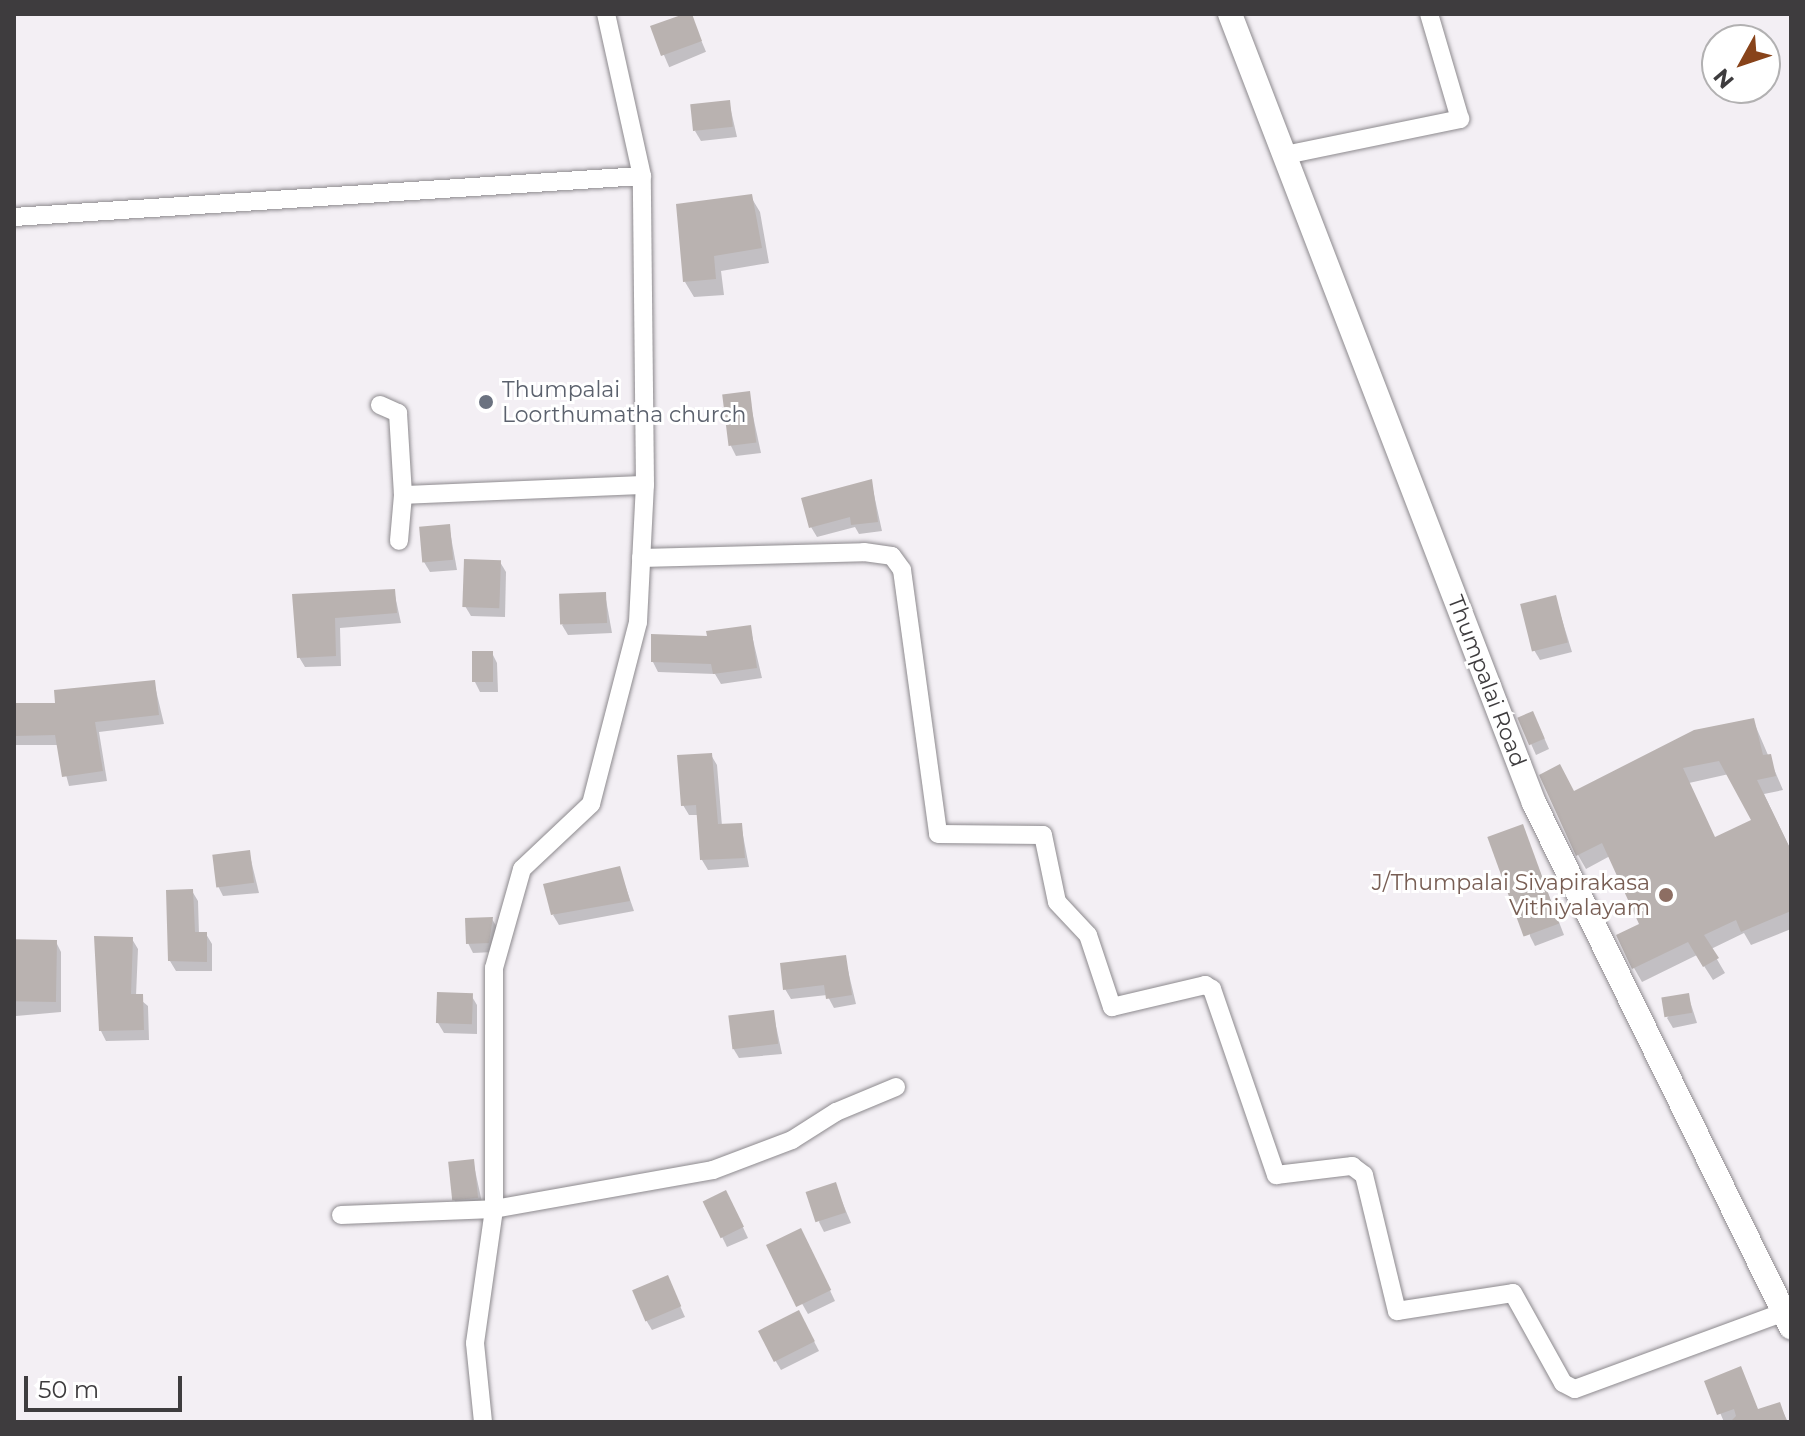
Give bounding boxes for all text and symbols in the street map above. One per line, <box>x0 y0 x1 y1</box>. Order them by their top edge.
north arrow <box>1701 24 1781 104</box>
text: N <box>1708 63 1740 94</box>
place label: Thumpalai Loorthumatha church <box>502 376 746 428</box>
marker: Thumpalai Loorthumatha church <box>477 393 495 411</box>
street label: Thumpalai Road <box>1442 592 1532 770</box>
place label: J/Thumpalai Sivapirakasa Vithiyalayam <box>1372 869 1650 920</box>
marker: J/Thumpalai Sivapirakasa Vithiyalayam <box>1657 886 1675 904</box>
scale bar <box>28 1360 186 1410</box>
text: 50 m <box>38 1375 99 1404</box>

